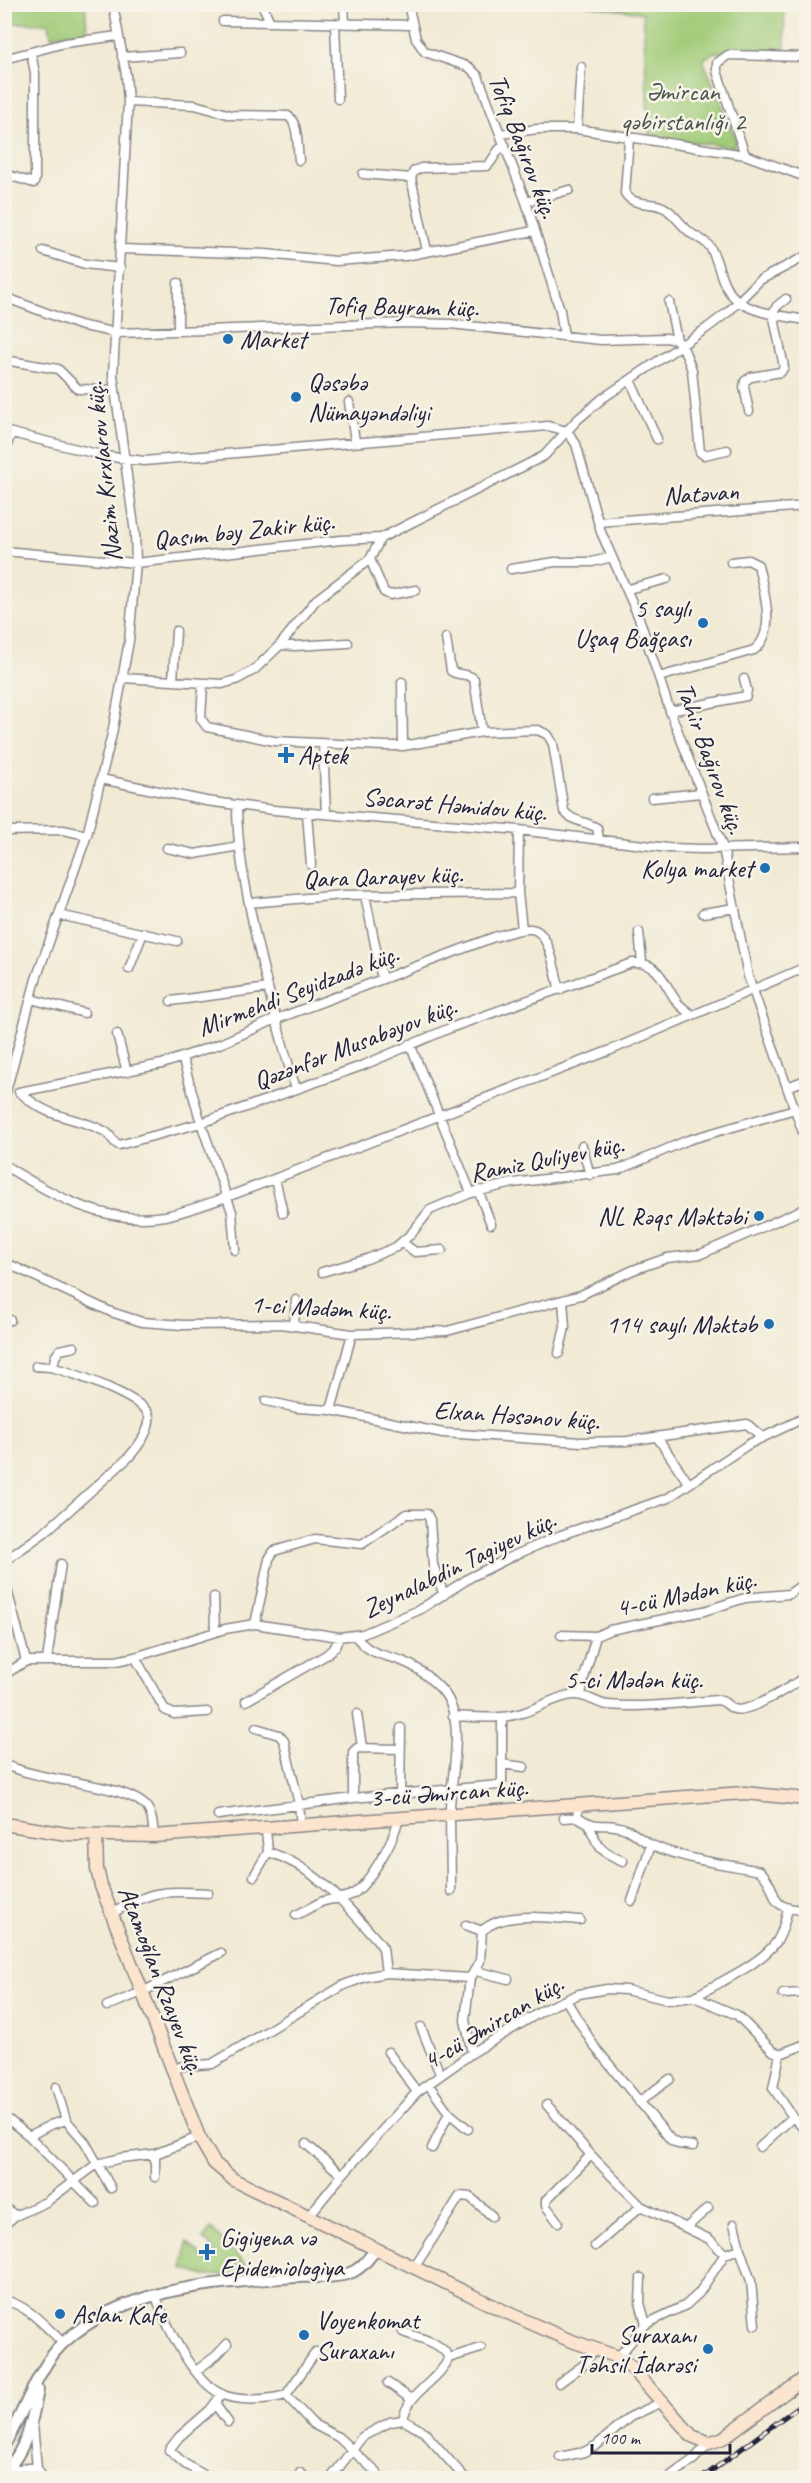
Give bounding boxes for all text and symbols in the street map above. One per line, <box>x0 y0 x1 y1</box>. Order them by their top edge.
street label: Tofiq Bağırov küç. <box>481 70 566 224</box>
park label: Əmircan qəbirstanlığı 2 <box>621 75 748 138</box>
street label: Tofiq Bayram küç. <box>325 289 480 324</box>
place label: Market <box>240 323 309 356</box>
marker: Market <box>221 332 235 346</box>
place label: Qəsəbə Nümayəndəliyi <box>308 366 433 429</box>
street label: Nazim Kırxlarov küç. <box>78 379 129 564</box>
marker: Qəsəbə Nümayəndəliyi <box>289 390 303 404</box>
street label: Natəvan <box>662 474 740 513</box>
street label: Qasım bəy Zakir küç. <box>152 504 337 556</box>
place label: 5 saylı Uşaq Bağçası <box>575 592 692 655</box>
marker: 5 saylı Uşaq Bağçası <box>696 616 710 630</box>
street label: Tahir Bağırov küç. <box>668 678 753 839</box>
place label: Aptek <box>298 739 350 772</box>
marker: Aptek <box>279 748 293 762</box>
street label: Səcarət Həmidov küç. <box>362 780 549 829</box>
place label: Kolya market <box>641 852 756 885</box>
street label: Qara Qarayev küç. <box>302 857 465 896</box>
marker: Kolya market <box>758 861 772 875</box>
street label: Mirmehdi Seyidzadə küç. <box>193 937 404 1044</box>
street label: Qəzənfər Musabəyov küç. <box>249 989 462 1097</box>
street label: Ramiz Quliyev küç. <box>467 1127 628 1190</box>
place label: NL Rəqs Məktəbi <box>598 1200 750 1233</box>
marker: NL Rəqs Məktəbi <box>752 1209 766 1223</box>
street label: 1-ci Mədəm küç. <box>250 1287 393 1328</box>
place label: 114 saylı Məktəb <box>606 1308 759 1341</box>
marker: 114 saylı Məktəb <box>762 1317 776 1331</box>
street label: Elxan Həsənov küç. <box>433 1393 602 1438</box>
street label: Zeynalabdin Tagiyev küç. <box>357 1503 562 1626</box>
street label: 4-cü Mədən küç. <box>613 1562 760 1624</box>
street label: 5-ci Mədən küç. <box>565 1663 704 1696</box>
street label: 3-cü Əmircan küç. <box>369 1770 530 1814</box>
street label: Atamoğlan Rzayev küç. <box>110 1881 213 2080</box>
street label: 4-cü Əmircan küç. <box>417 1967 570 2077</box>
place label: Gigiyena və Epidemiologiya <box>220 2221 345 2284</box>
marker: Gigiyena və Epidemiologiya <box>198 2243 216 2261</box>
place label: Aslan Kafe <box>72 2298 168 2331</box>
place label: Voyenkomat Suraxanı <box>316 2304 421 2367</box>
marker: Aslan Kafe <box>53 2307 67 2321</box>
place label: Suraxanı Təhsil İdarəsi <box>576 2318 699 2381</box>
marker: Voyenkomat Suraxanı <box>297 2328 311 2342</box>
marker: Suraxanı Təhsil İdarəsi <box>701 2342 715 2356</box>
scale bar <box>592 2417 730 2455</box>
text: 100 m <box>601 2427 642 2449</box>

